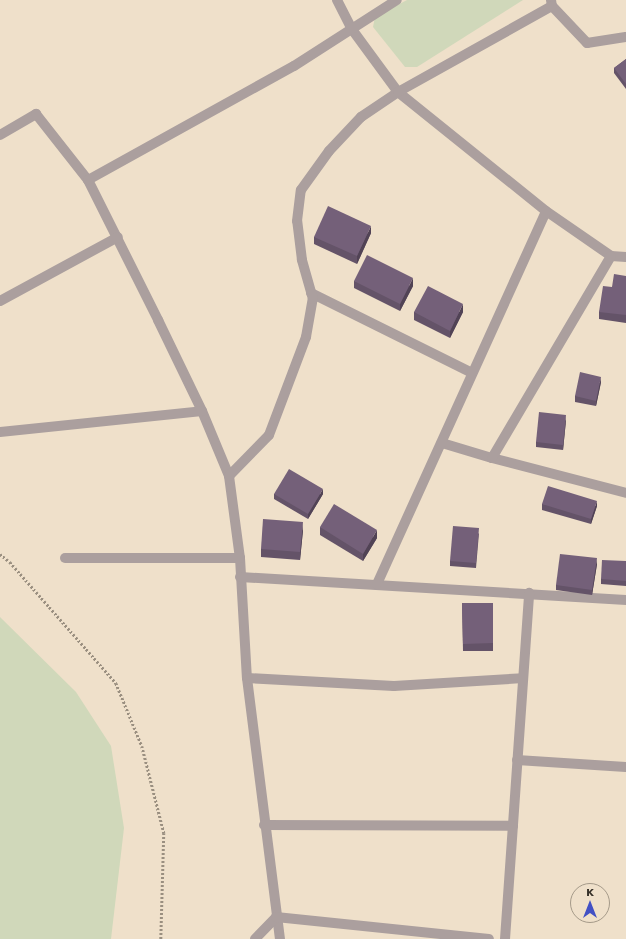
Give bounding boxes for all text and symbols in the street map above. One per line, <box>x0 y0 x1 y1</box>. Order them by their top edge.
north arrow <box>570 883 610 923</box>
text: K <box>586 884 594 900</box>

